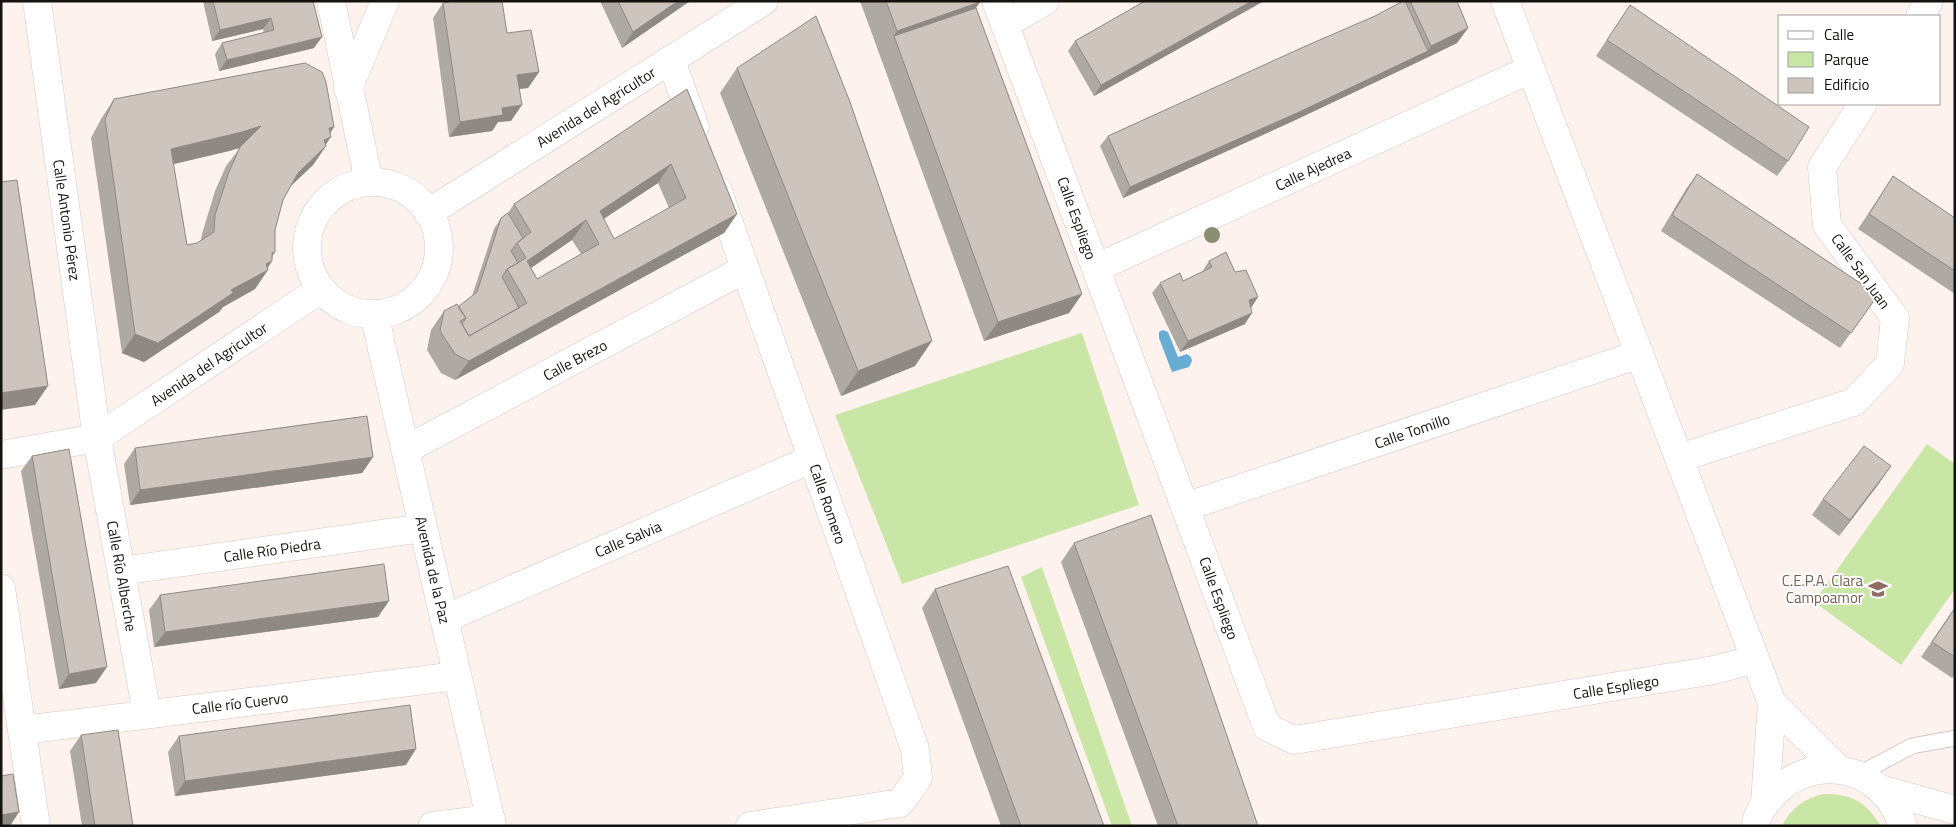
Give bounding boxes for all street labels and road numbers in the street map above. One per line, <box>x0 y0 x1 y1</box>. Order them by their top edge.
street label: Avenida del Agricultor <box>532 61 660 153</box>
street label: Calle Ajedrea <box>1271 141 1355 197</box>
street label: Calle Antonio Pérez <box>47 158 87 282</box>
street label: Calle Espliego <box>1051 173 1103 263</box>
street label: Calle San Juan <box>1826 228 1896 314</box>
street label: Avenida del Agricultor <box>146 316 272 412</box>
street label: Calle Brezo <box>539 333 611 387</box>
street label: Calle Tomillo <box>1371 407 1453 455</box>
street label: Calle Romero <box>804 461 853 547</box>
street label: Avenida de la Paz <box>409 514 457 626</box>
street label: Calle Salvia <box>591 514 665 563</box>
street label: Calle Río Alberche <box>101 519 143 633</box>
street label: Calle Río Piedra <box>222 532 322 568</box>
street label: Calle Espliego <box>1193 553 1245 643</box>
street label: Calle Espliego <box>1571 669 1661 705</box>
street label: Calle río Cuervo <box>191 686 290 720</box>

